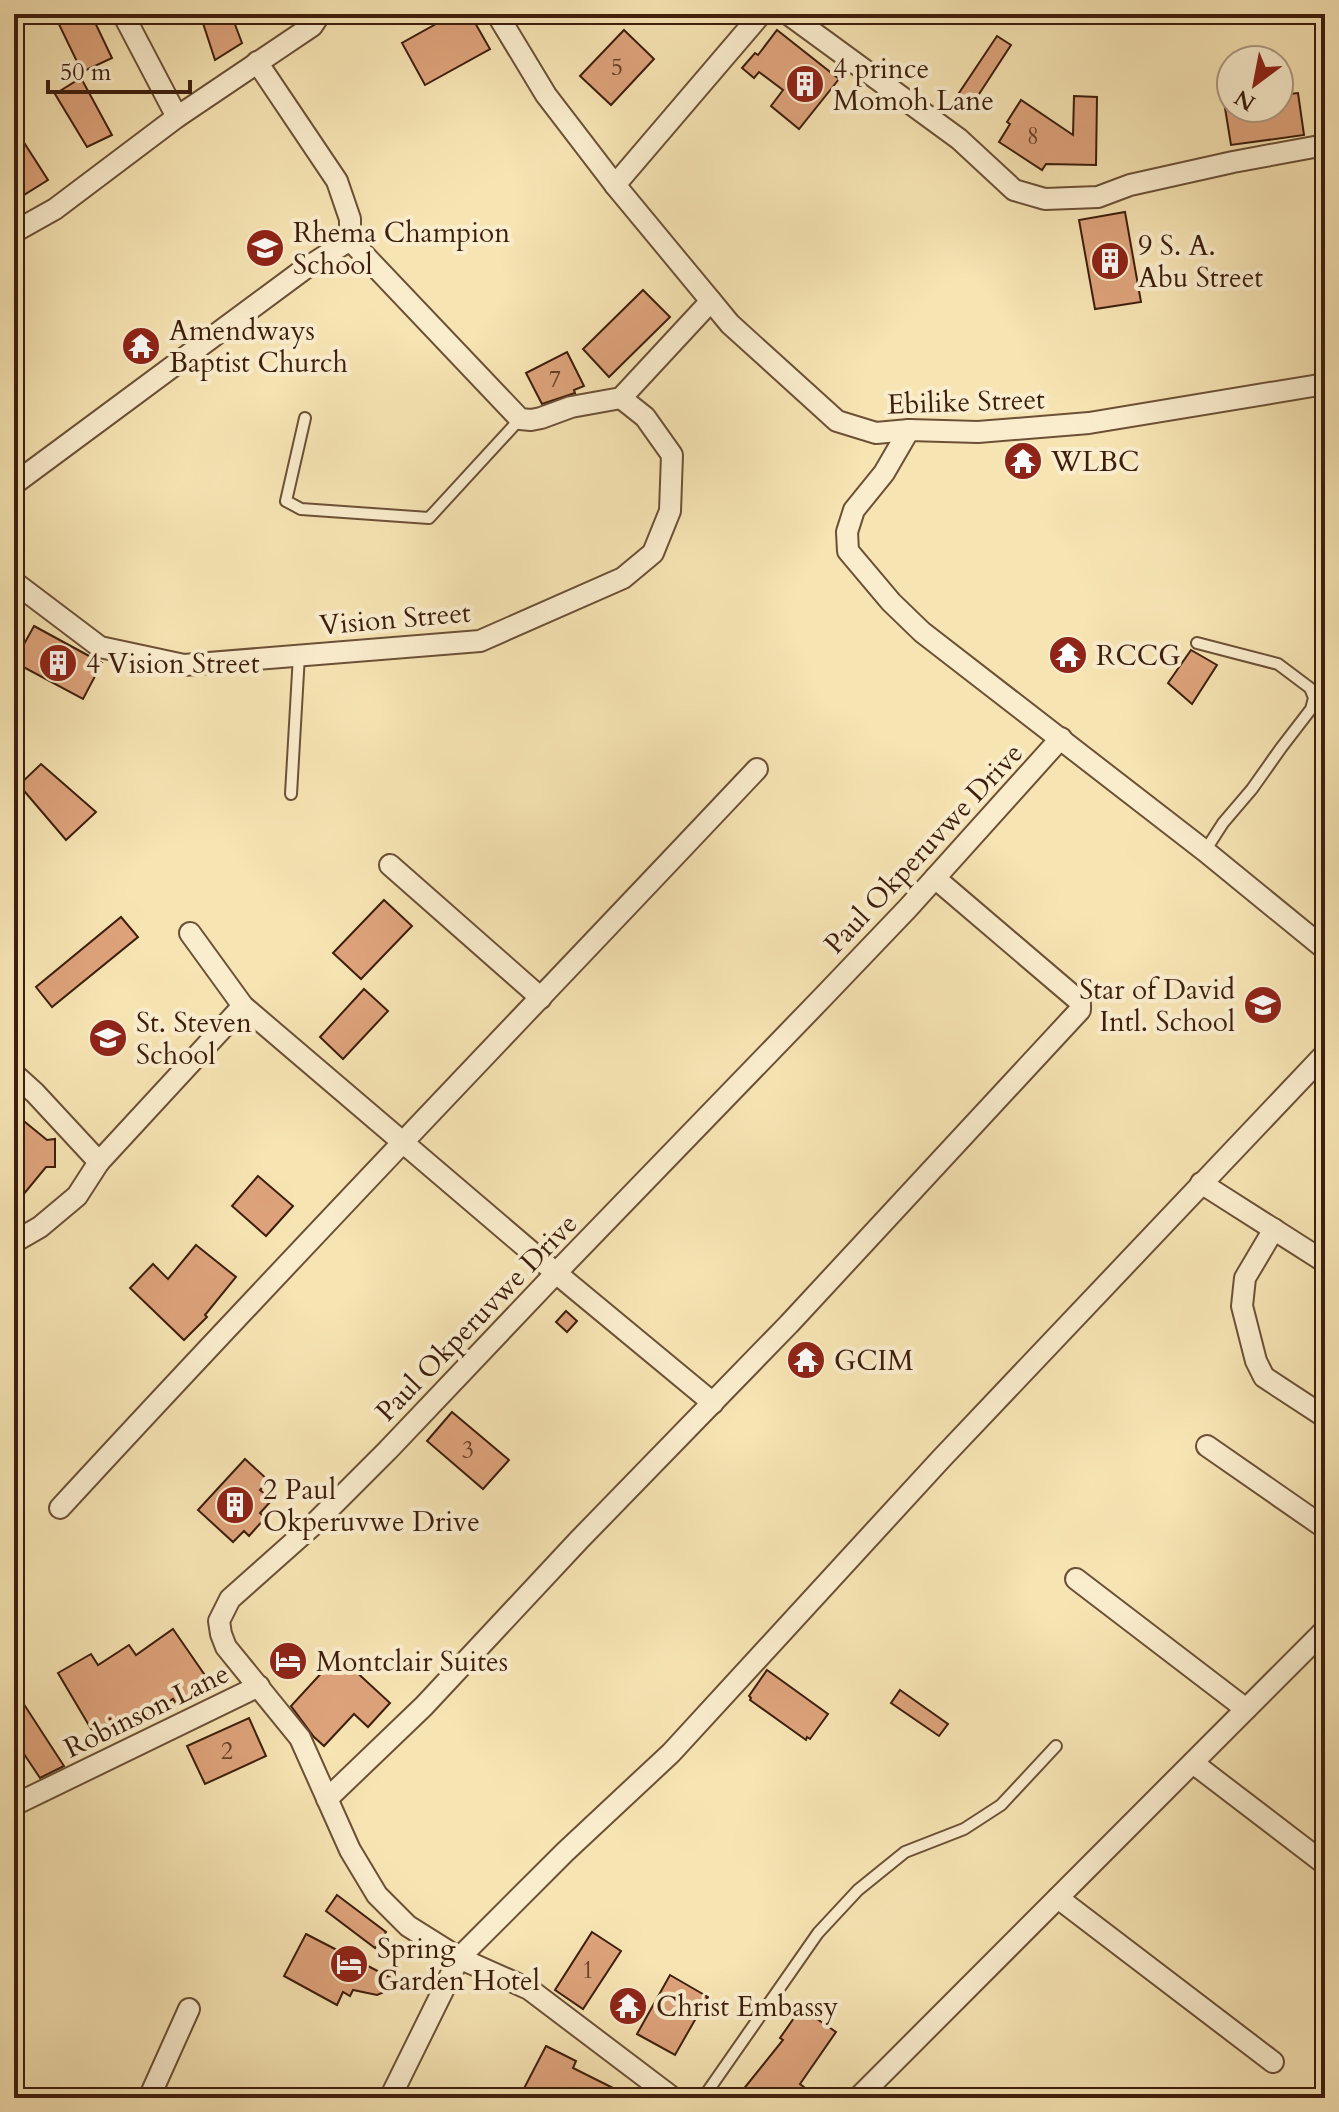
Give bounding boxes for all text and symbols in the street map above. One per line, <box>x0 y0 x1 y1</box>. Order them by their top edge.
scale bar <box>48 44 190 94</box>
north arrow <box>1215 44 1295 124</box>
place label: 4 prince Momoh Lane <box>833 50 994 120</box>
house number: 5 <box>611 51 623 84</box>
text: 50 m <box>60 56 112 89</box>
building icon: 4 prince Momoh Lane <box>784 63 826 105</box>
text: N <box>1229 82 1261 118</box>
house number: 8 <box>1027 120 1039 153</box>
place label: Rhema Champion School <box>293 214 510 284</box>
school or university icon: Rhema Champion School <box>244 227 286 269</box>
place label: 9 S. A. Abu Street <box>1138 227 1263 297</box>
building icon: 9 S. A. Abu Street <box>1089 240 1131 282</box>
place label: Amendways Baptist Church <box>169 312 348 382</box>
temple icon: Amendways Baptist Church <box>120 325 162 367</box>
house number: 7 <box>549 363 561 396</box>
street label: Ebilike Street <box>887 380 1046 424</box>
temple icon: WLBC <box>1002 440 1044 482</box>
place label: WLBC <box>1050 443 1139 481</box>
street label: Vision Street <box>318 593 472 645</box>
temple icon: RCCG <box>1047 634 1089 676</box>
place label: RCCG <box>1096 637 1180 675</box>
building icon: 4 Vision Street <box>37 642 79 684</box>
place label: 4 Vision Street <box>86 645 260 683</box>
street label: Paul Okperuvwe Drive <box>816 735 1032 962</box>
place label: Star of David Intl. School <box>1079 971 1235 1041</box>
school or university icon: Star of David Intl. School <box>1242 984 1284 1026</box>
place label: St. Steven School <box>136 1004 252 1074</box>
school or university icon: St. Steven School <box>87 1017 129 1059</box>
street label: Paul Okperuvwe Drive <box>367 1205 586 1430</box>
temple icon: GCIM <box>785 1339 827 1381</box>
place label: GCIM <box>834 1342 914 1380</box>
house number: 3 <box>462 1434 474 1467</box>
place label: 2 Paul Okperuvwe Drive <box>263 1471 480 1541</box>
building icon: 2 Paul Okperuvwe Drive <box>214 1484 256 1526</box>
hotel icon: Montclair Suites <box>267 1640 309 1682</box>
place label: Montclair Suites <box>316 1643 508 1681</box>
street label: Robinson Lane <box>58 1655 235 1767</box>
house number: 2 <box>221 1735 233 1768</box>
place label: Spring Garden Hotel <box>377 1930 540 2000</box>
hotel icon: Spring Garden Hotel <box>328 1943 370 1985</box>
house number: 1 <box>582 1954 594 1987</box>
temple icon: Christ Embassy <box>607 1985 649 2027</box>
place label: Christ Embassy <box>656 1988 838 2026</box>

